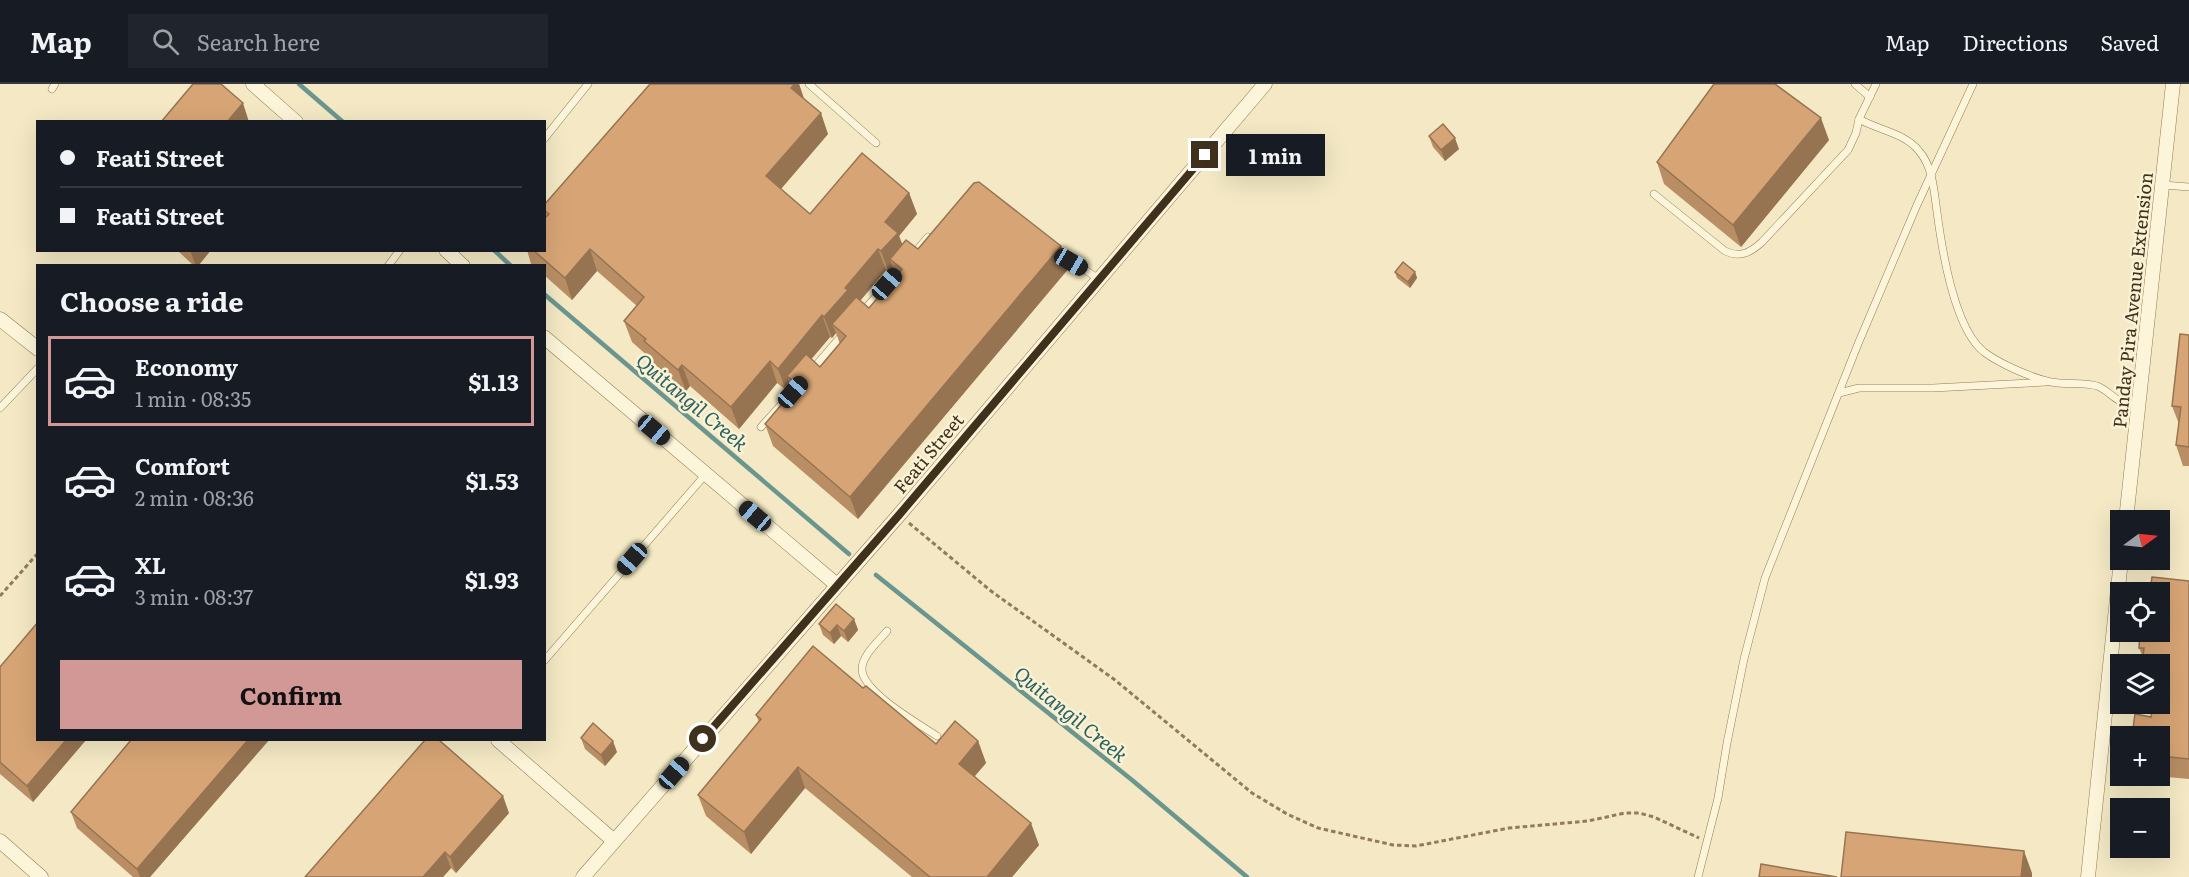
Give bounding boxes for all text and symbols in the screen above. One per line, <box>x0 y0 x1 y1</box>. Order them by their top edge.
search box <box>128 14 548 68</box>
text: Map <box>30 20 92 62</box>
icon: search <box>149 25 182 58</box>
text: Search here <box>197 25 320 58</box>
text: Map <box>1885 26 1930 57</box>
text: Directions <box>1963 26 2068 57</box>
text: Saved <box>2101 26 2159 57</box>
callout: 1 min <box>1226 134 1325 176</box>
text: 1 min <box>1249 140 1302 170</box>
text: Feati Street <box>96 141 224 174</box>
route end <box>1191 141 1218 168</box>
street label: Panday Pira Avenue Extension <box>2105 171 2159 429</box>
text: Feati Street <box>96 199 224 232</box>
car <box>1051 245 1091 279</box>
car <box>868 265 906 303</box>
text: Choose a ride <box>60 280 243 320</box>
water label: Quitangil Creek <box>630 345 756 457</box>
text: Economy <box>135 350 238 383</box>
icon: car <box>63 354 117 408</box>
text: $1.13 <box>468 365 519 398</box>
car <box>774 373 812 411</box>
text: 1 min · 08:35 <box>135 383 251 413</box>
street label: Feati Street <box>886 407 970 499</box>
car <box>634 412 674 448</box>
text: Comfort <box>135 449 230 482</box>
icon: car <box>63 453 117 507</box>
text: $1.53 <box>466 464 519 497</box>
text: 2 min · 08:36 <box>135 482 254 512</box>
car <box>735 498 775 534</box>
north arrow <box>2110 510 2170 570</box>
map controls <box>2110 510 2170 858</box>
car <box>613 540 651 578</box>
text: XL <box>135 548 166 581</box>
icon: car <box>63 552 117 606</box>
text: $1.93 <box>465 563 519 596</box>
text: 3 min · 08:37 <box>135 581 253 611</box>
button: locate <box>2110 582 2170 642</box>
button: layers <box>2110 654 2170 714</box>
water label: Quitangil Creek <box>1009 658 1135 768</box>
button: Confirm <box>60 660 522 729</box>
route start <box>689 725 716 752</box>
button: + <box>2110 726 2170 786</box>
car <box>655 754 693 792</box>
button: − <box>2110 798 2170 858</box>

